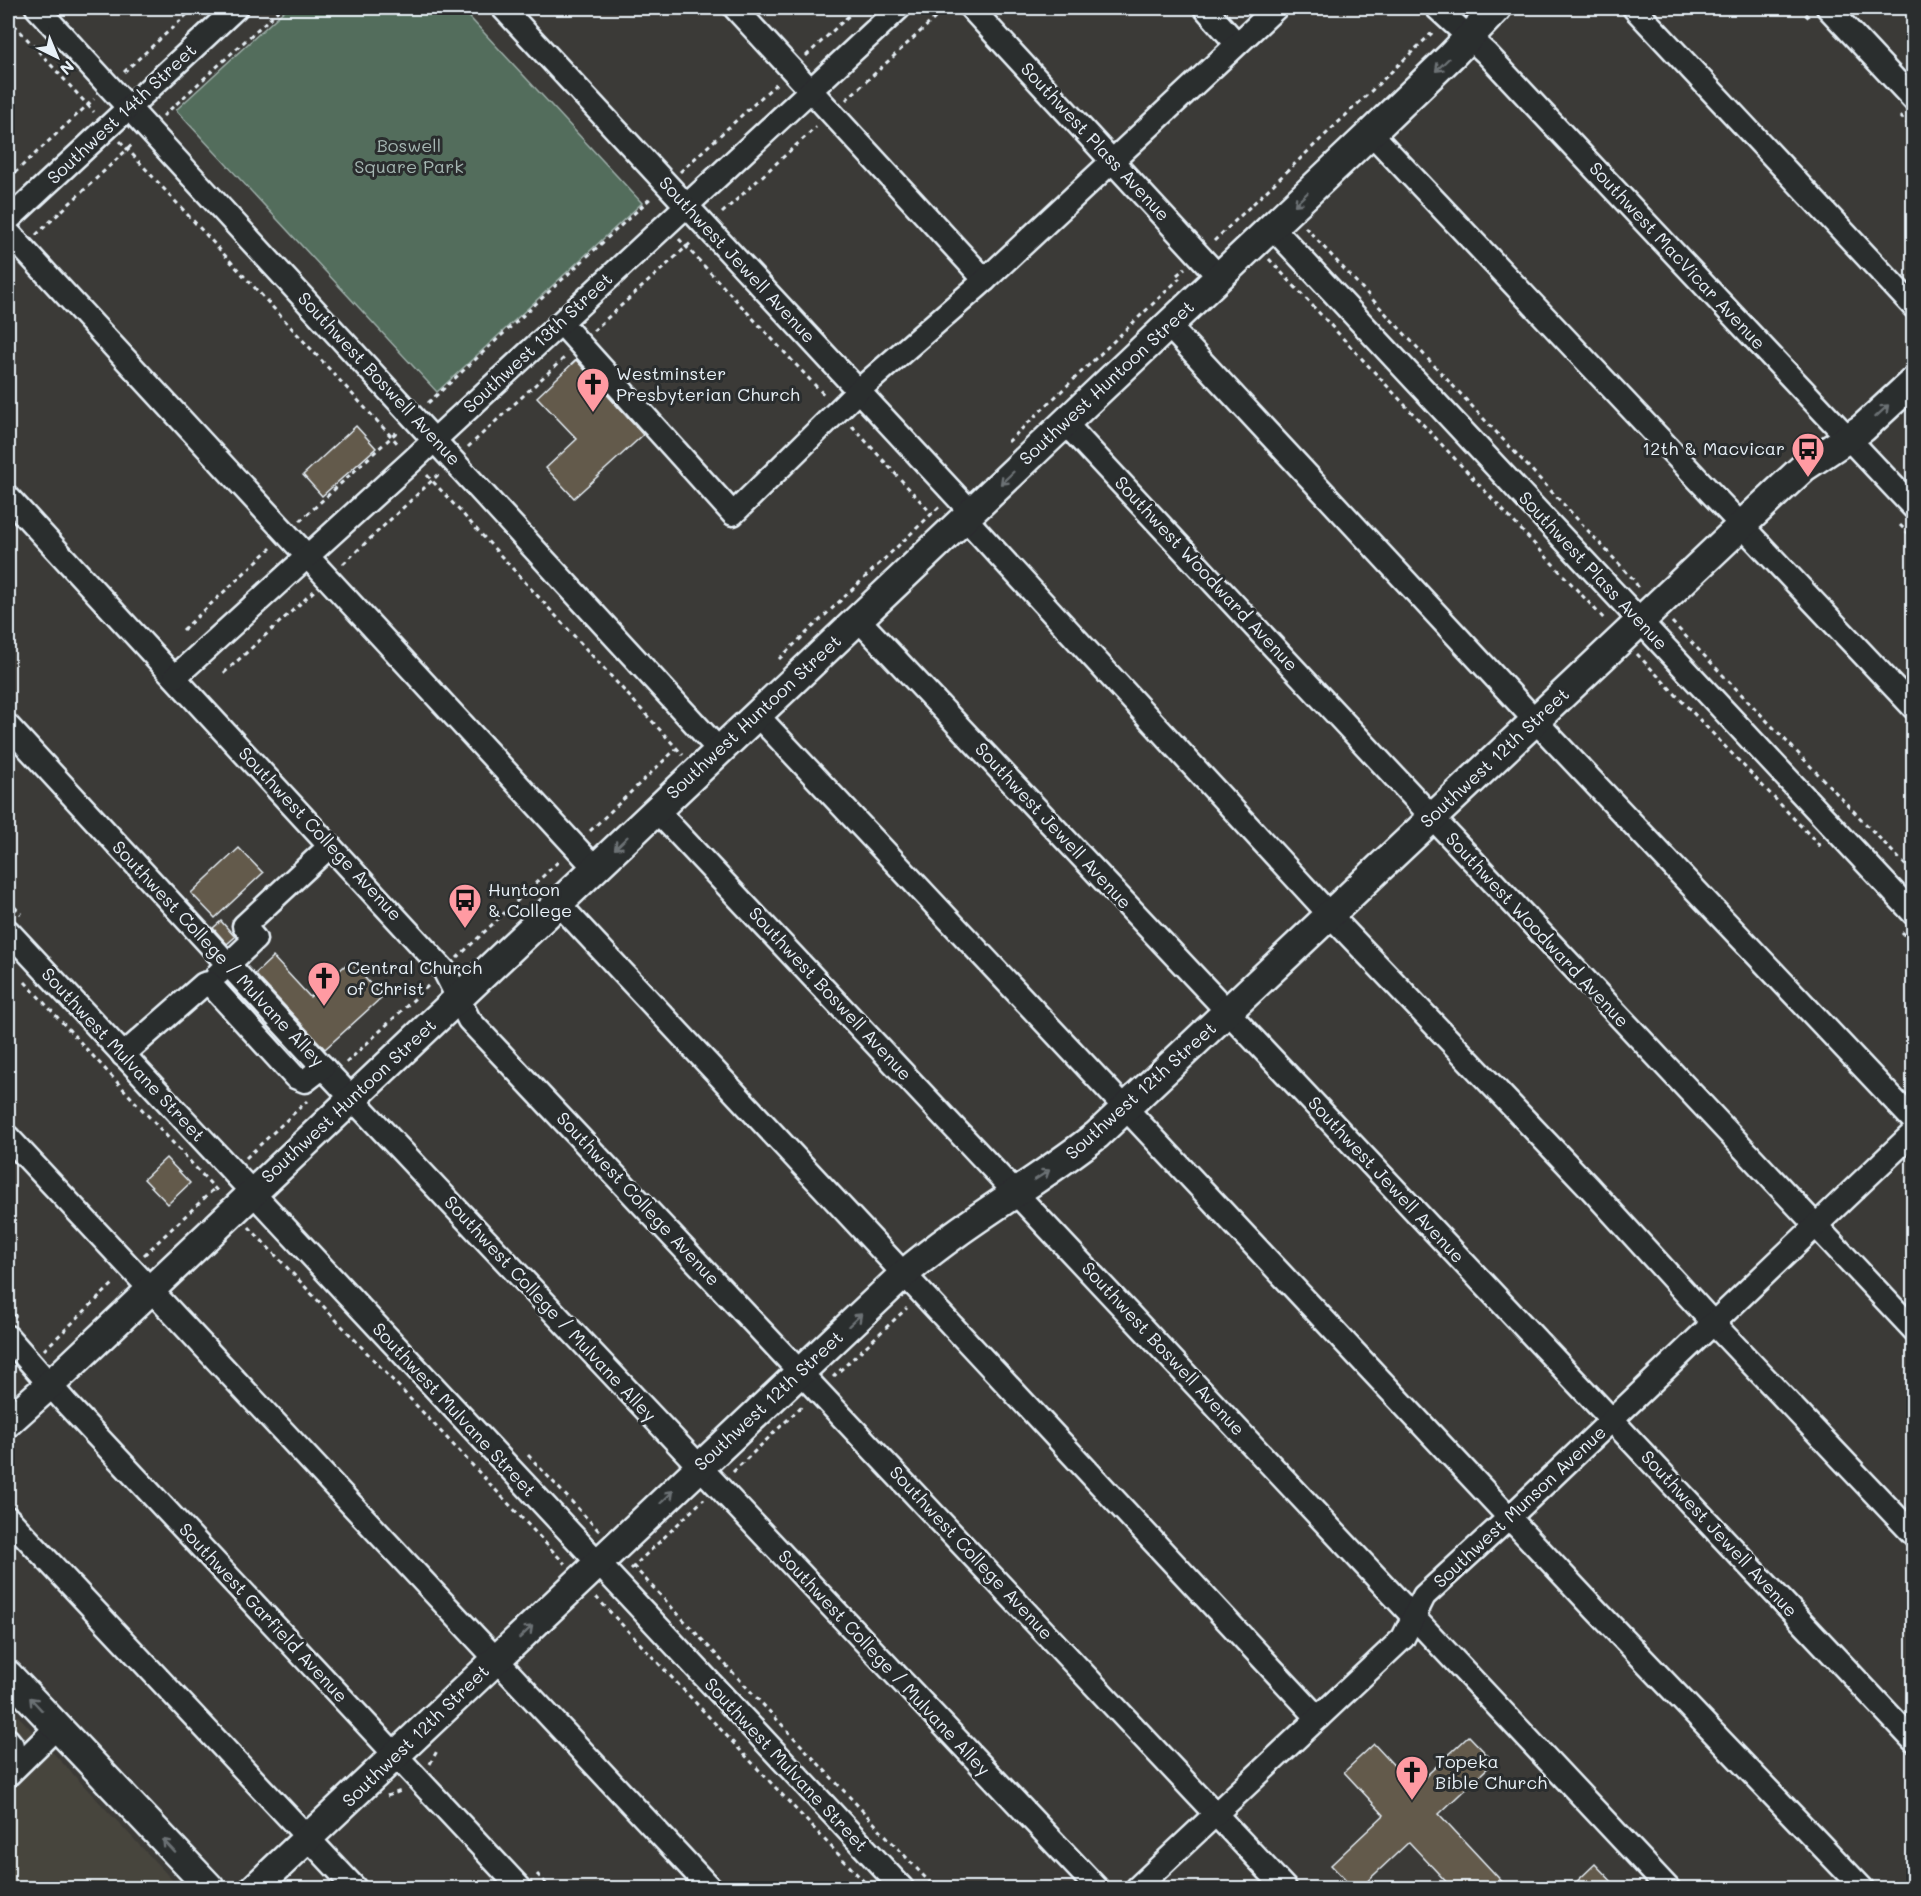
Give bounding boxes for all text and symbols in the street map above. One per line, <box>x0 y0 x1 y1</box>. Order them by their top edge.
north arrow <box>27 27 87 87</box>
street label: Southwest 14th Street <box>41 38 201 189</box>
text: N <box>56 57 79 80</box>
street label: Southwest Plass Avenue <box>1016 57 1176 226</box>
one-way arrow <box>1435 58 1450 72</box>
park label: Boswell Square Park <box>354 133 464 178</box>
street label: Southwest MacVicar Avenue <box>1584 156 1771 354</box>
street label: Southwest Jewell Avenue <box>654 171 821 348</box>
one-way arrow <box>1293 192 1308 207</box>
street label: Southwest 13th Street <box>457 267 617 418</box>
street label: Southwest Boswell Avenue <box>293 286 467 470</box>
street label: Southwest Huntoon Street <box>1014 295 1199 470</box>
place label: Westminster Presbyterian Church <box>616 361 800 406</box>
church icon: Westminster Presbyterian Church <box>575 366 611 413</box>
one-way arrow <box>1874 404 1889 418</box>
bus stop icon: 12th & Macvicar <box>1790 431 1826 478</box>
place label: 12th & Macvicar <box>1642 436 1785 460</box>
one-way arrow <box>999 471 1014 485</box>
street label: Southwest Woodward Avenue <box>1110 471 1304 676</box>
street label: Southwest Plass Avenue <box>1514 486 1674 655</box>
street label: Southwest Huntoon Street <box>661 629 846 804</box>
street label: Southwest 12th Street <box>1415 682 1574 833</box>
street label: Southwest Jewell Avenue <box>970 737 1137 914</box>
street label: Southwest College Avenue <box>234 741 408 925</box>
street label: Southwest Woodward Avenue <box>1441 827 1635 1032</box>
street label: Southwest College / Mulvane Alley <box>107 835 330 1072</box>
one-way arrow <box>614 836 629 850</box>
place label: Huntoon & College <box>488 877 572 922</box>
bus stop icon: Huntoon & College <box>447 882 483 929</box>
street label: Southwest Boswell Avenue <box>744 901 918 1085</box>
place label: Central Church of Christ <box>347 955 482 1000</box>
church icon: Central Church of Christ <box>306 960 342 1007</box>
street label: Southwest Mulvane Street <box>37 962 211 1147</box>
street label: Southwest Huntoon Street <box>256 1013 441 1188</box>
street label: Southwest 12th Street <box>1060 1016 1221 1165</box>
street label: Southwest Jewell Avenue <box>1303 1091 1470 1268</box>
street label: Southwest College Avenue <box>552 1106 726 1290</box>
one-way arrow <box>1033 1169 1050 1181</box>
street label: Southwest College / Mulvane Alley <box>439 1190 662 1427</box>
street label: Southwest Boswell Avenue <box>1077 1256 1251 1440</box>
one-way arrow <box>847 1313 862 1327</box>
street label: Southwest Mulvane Street <box>368 1317 542 1502</box>
street label: Southwest 12th Street <box>689 1325 848 1476</box>
street label: Southwest Munson Avenue <box>1428 1420 1611 1593</box>
street label: Southwest Jewell Avenue <box>1636 1445 1803 1622</box>
street label: Southwest College Avenue <box>885 1460 1059 1644</box>
one-way arrow <box>660 1490 675 1504</box>
street label: Southwest Garfield Avenue <box>174 1517 353 1707</box>
street label: Southwest College / Mulvane Alley <box>773 1544 996 1781</box>
one-way arrow <box>519 1624 534 1639</box>
street label: Southwest 12th Street <box>337 1659 494 1812</box>
street label: Southwest Mulvane Street <box>700 1672 874 1857</box>
one-way arrow <box>28 1697 43 1712</box>
place label: Topeka Bible Church <box>1435 1749 1547 1794</box>
church icon: Topeka Bible Church <box>1394 1754 1430 1801</box>
one-way arrow <box>163 1839 177 1854</box>

